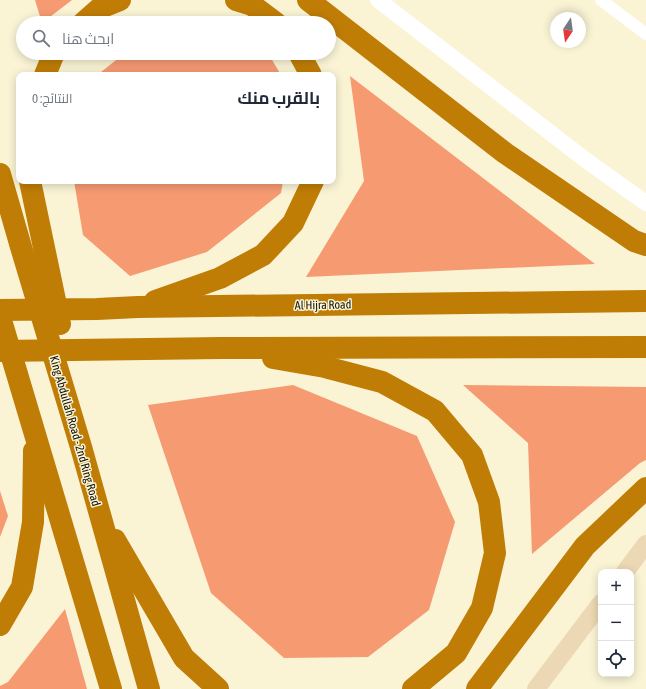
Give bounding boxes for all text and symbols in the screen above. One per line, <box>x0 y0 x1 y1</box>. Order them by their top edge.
north arrow <box>550 12 586 48</box>
search box <box>16 16 336 60</box>
icon: search <box>30 27 52 49</box>
text: ابحث هنا <box>62 30 114 47</box>
text: بالقرب منك <box>237 88 320 108</box>
text: النتائج: 0 <box>32 91 72 106</box>
street label: Al Hijra Road <box>295 298 351 312</box>
street label: King Abdullah Road - 2nd Ring Road <box>47 354 103 508</box>
map controls <box>598 569 634 677</box>
button: + <box>598 569 634 605</box>
button: − <box>598 605 634 641</box>
button: locate <box>598 641 634 677</box>

